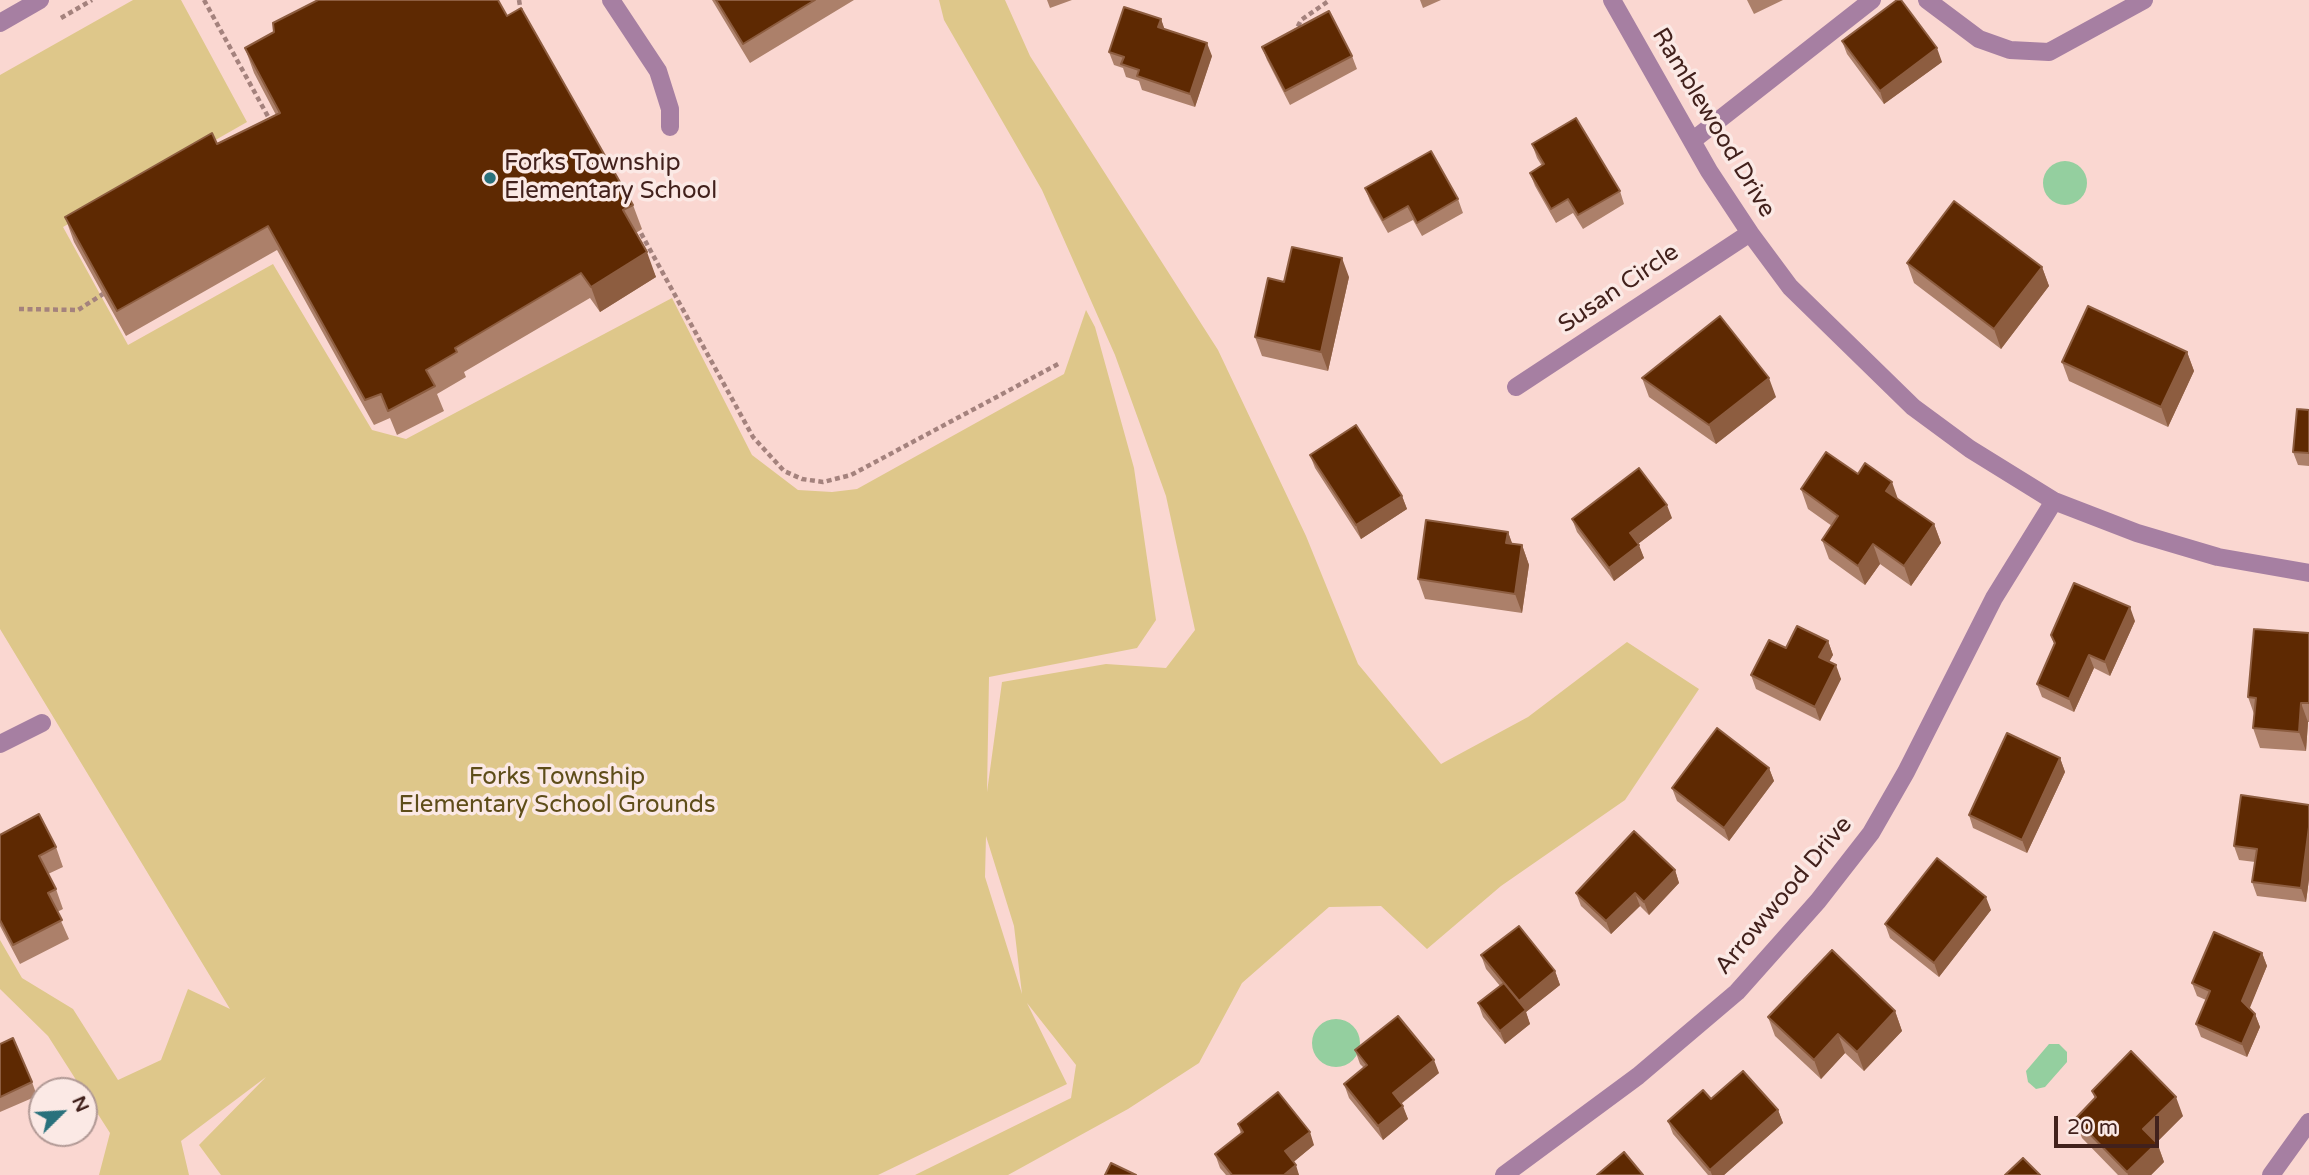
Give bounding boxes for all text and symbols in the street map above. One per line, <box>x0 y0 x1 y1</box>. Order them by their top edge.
street label: Ramblewood Drive <box>1645 23 1781 223</box>
place label: Forks Township Elementary School <box>504 150 717 206</box>
marker: Forks Township Elementary School <box>482 170 498 186</box>
street label: Susan Circle <box>1553 238 1685 340</box>
park label: Forks Township Elementary School Grounds <box>399 764 715 820</box>
street label: Arrowwood Drive <box>1709 811 1859 981</box>
north arrow <box>28 1077 98 1147</box>
text: N <box>67 1093 94 1116</box>
scale bar <box>2057 1102 2162 1146</box>
text: 20 m <box>2067 1115 2118 1140</box>

